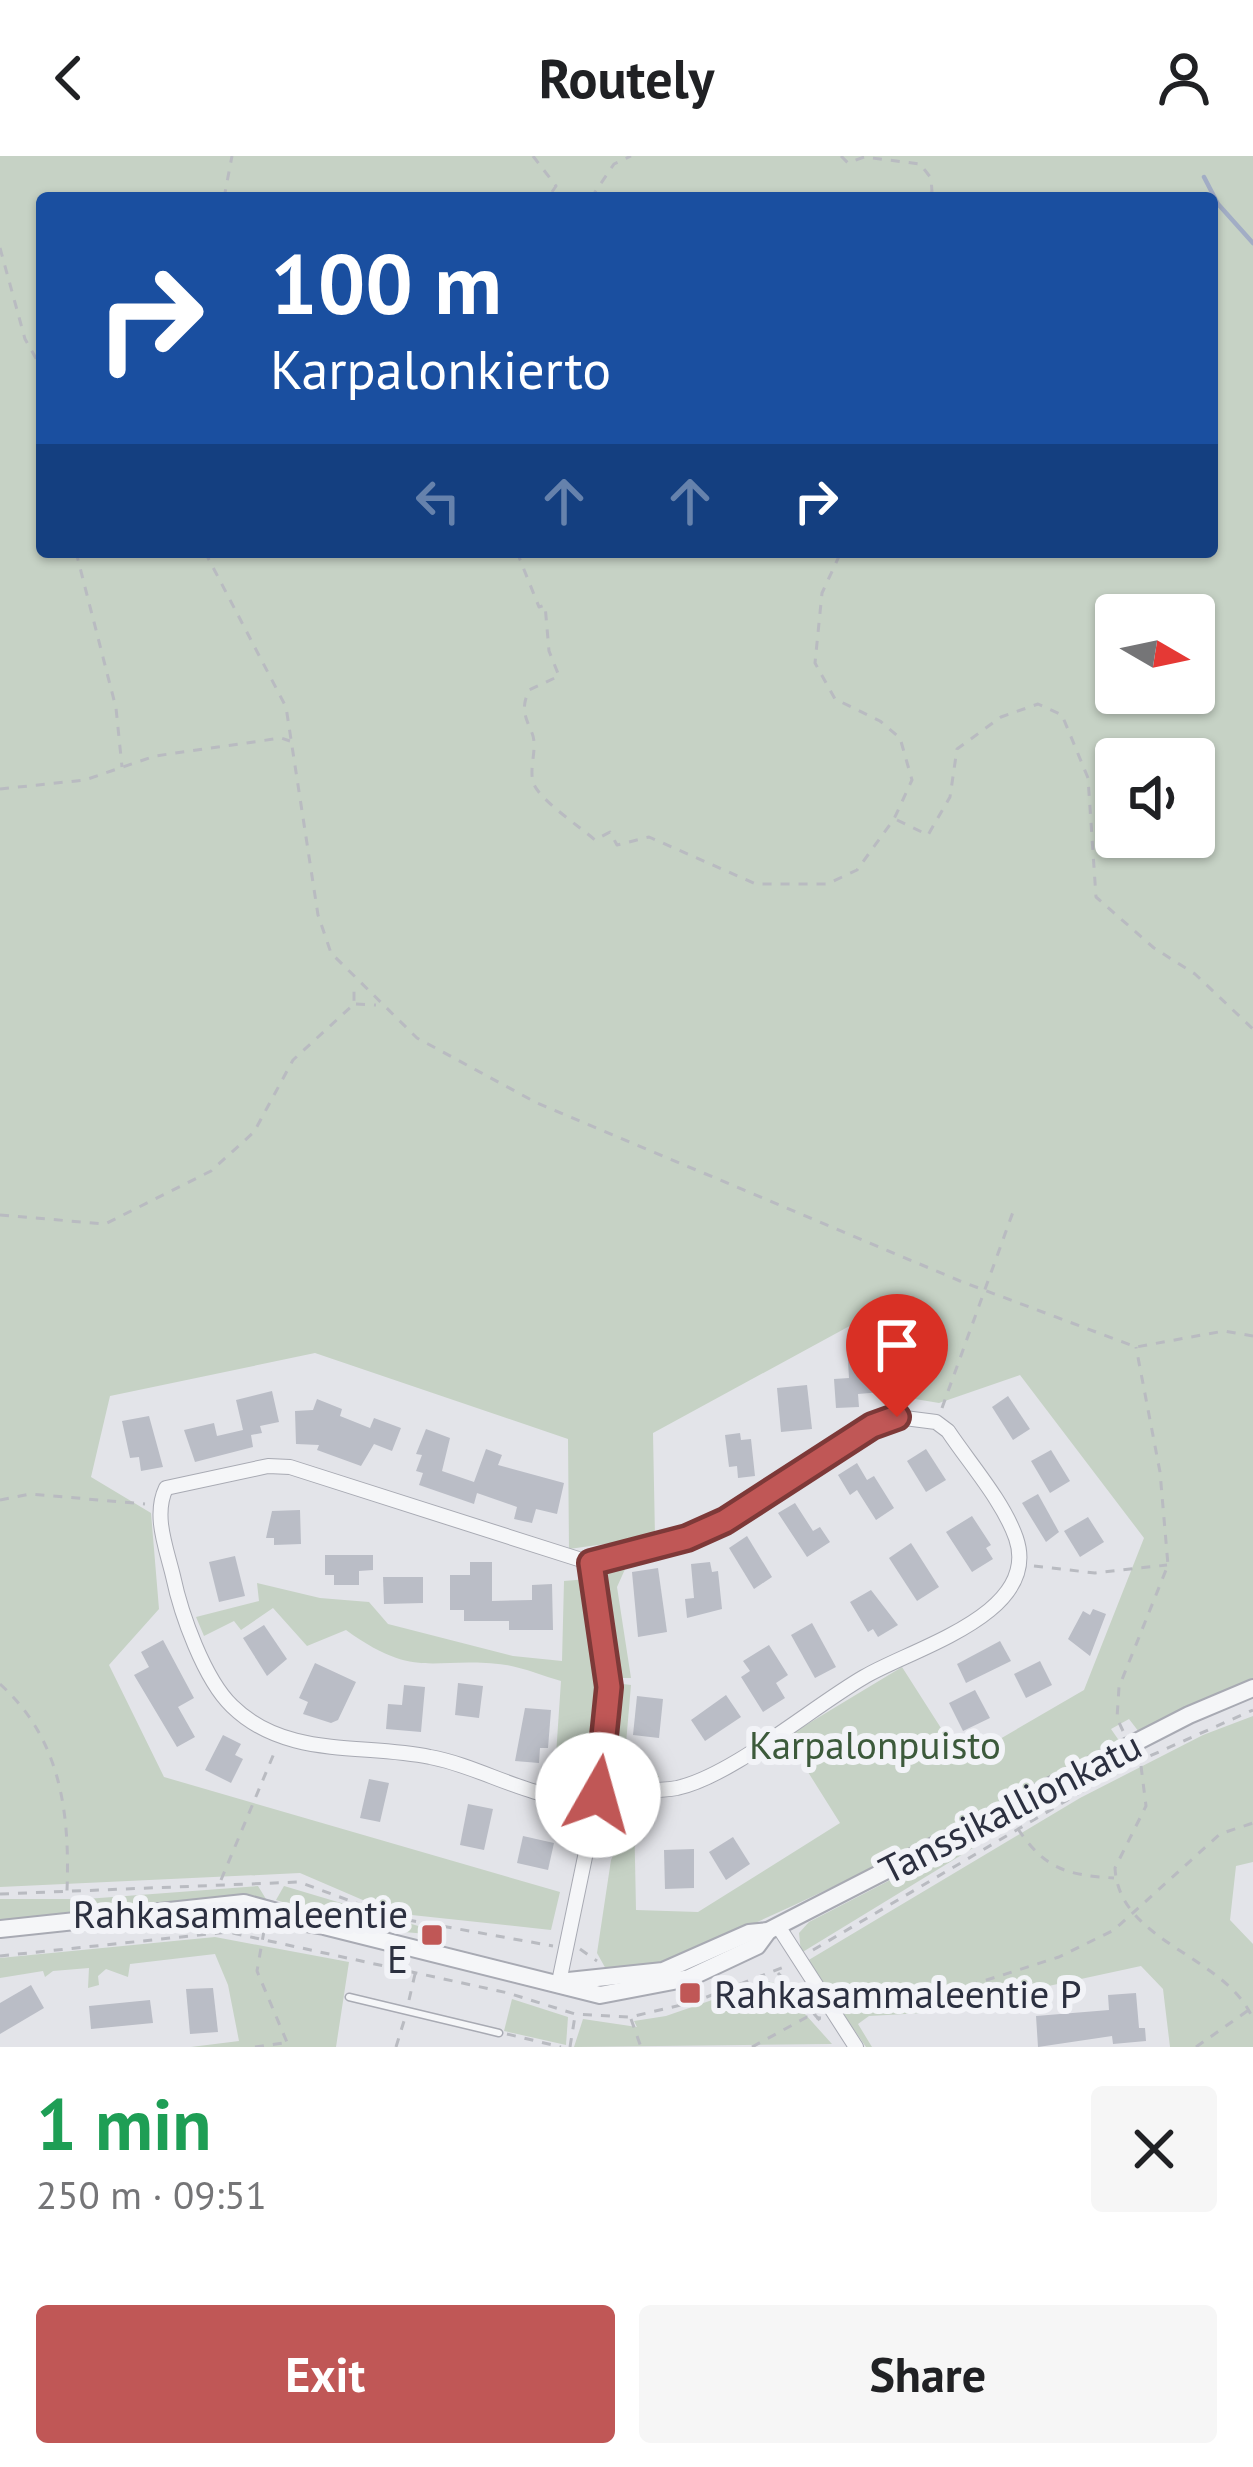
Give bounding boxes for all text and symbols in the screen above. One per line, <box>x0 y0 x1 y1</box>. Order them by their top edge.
text: Routely <box>539 43 714 113</box>
icon: back <box>36 45 102 111</box>
icon: person <box>1151 45 1217 111</box>
text: 100 m <box>270 228 502 337</box>
icon: right <box>72 240 228 396</box>
text: Karpalonkierto <box>270 334 611 404</box>
icon: left <box>405 468 471 534</box>
icon: ahead <box>531 468 597 534</box>
icon: ahead <box>657 468 723 534</box>
icon: right <box>783 468 849 534</box>
north arrow <box>1095 594 1215 714</box>
map controls <box>1095 594 1215 858</box>
button: sound <box>1095 738 1215 858</box>
pin <box>846 1294 948 1417</box>
icon: arrive <box>864 1312 930 1378</box>
park label: Karpalonpuisto <box>749 1719 1001 1770</box>
street label: Tanssikallionkatu <box>870 1719 1150 1895</box>
position arrow <box>535 1732 661 1858</box>
place label: Rahkasammaleentie E <box>73 1888 408 1984</box>
marker: Rahkasammaleentie E <box>419 1922 445 1948</box>
place label: Rahkasammaleentie P <box>714 1968 1082 2019</box>
marker: Rahkasammaleentie P <box>677 1980 703 2006</box>
text: 1 min <box>36 2077 212 2170</box>
button: close <box>1091 2086 1217 2212</box>
text: 250 m · 09:51 <box>36 2169 267 2220</box>
button: Exit <box>36 2305 615 2443</box>
button: Share <box>639 2305 1217 2443</box>

